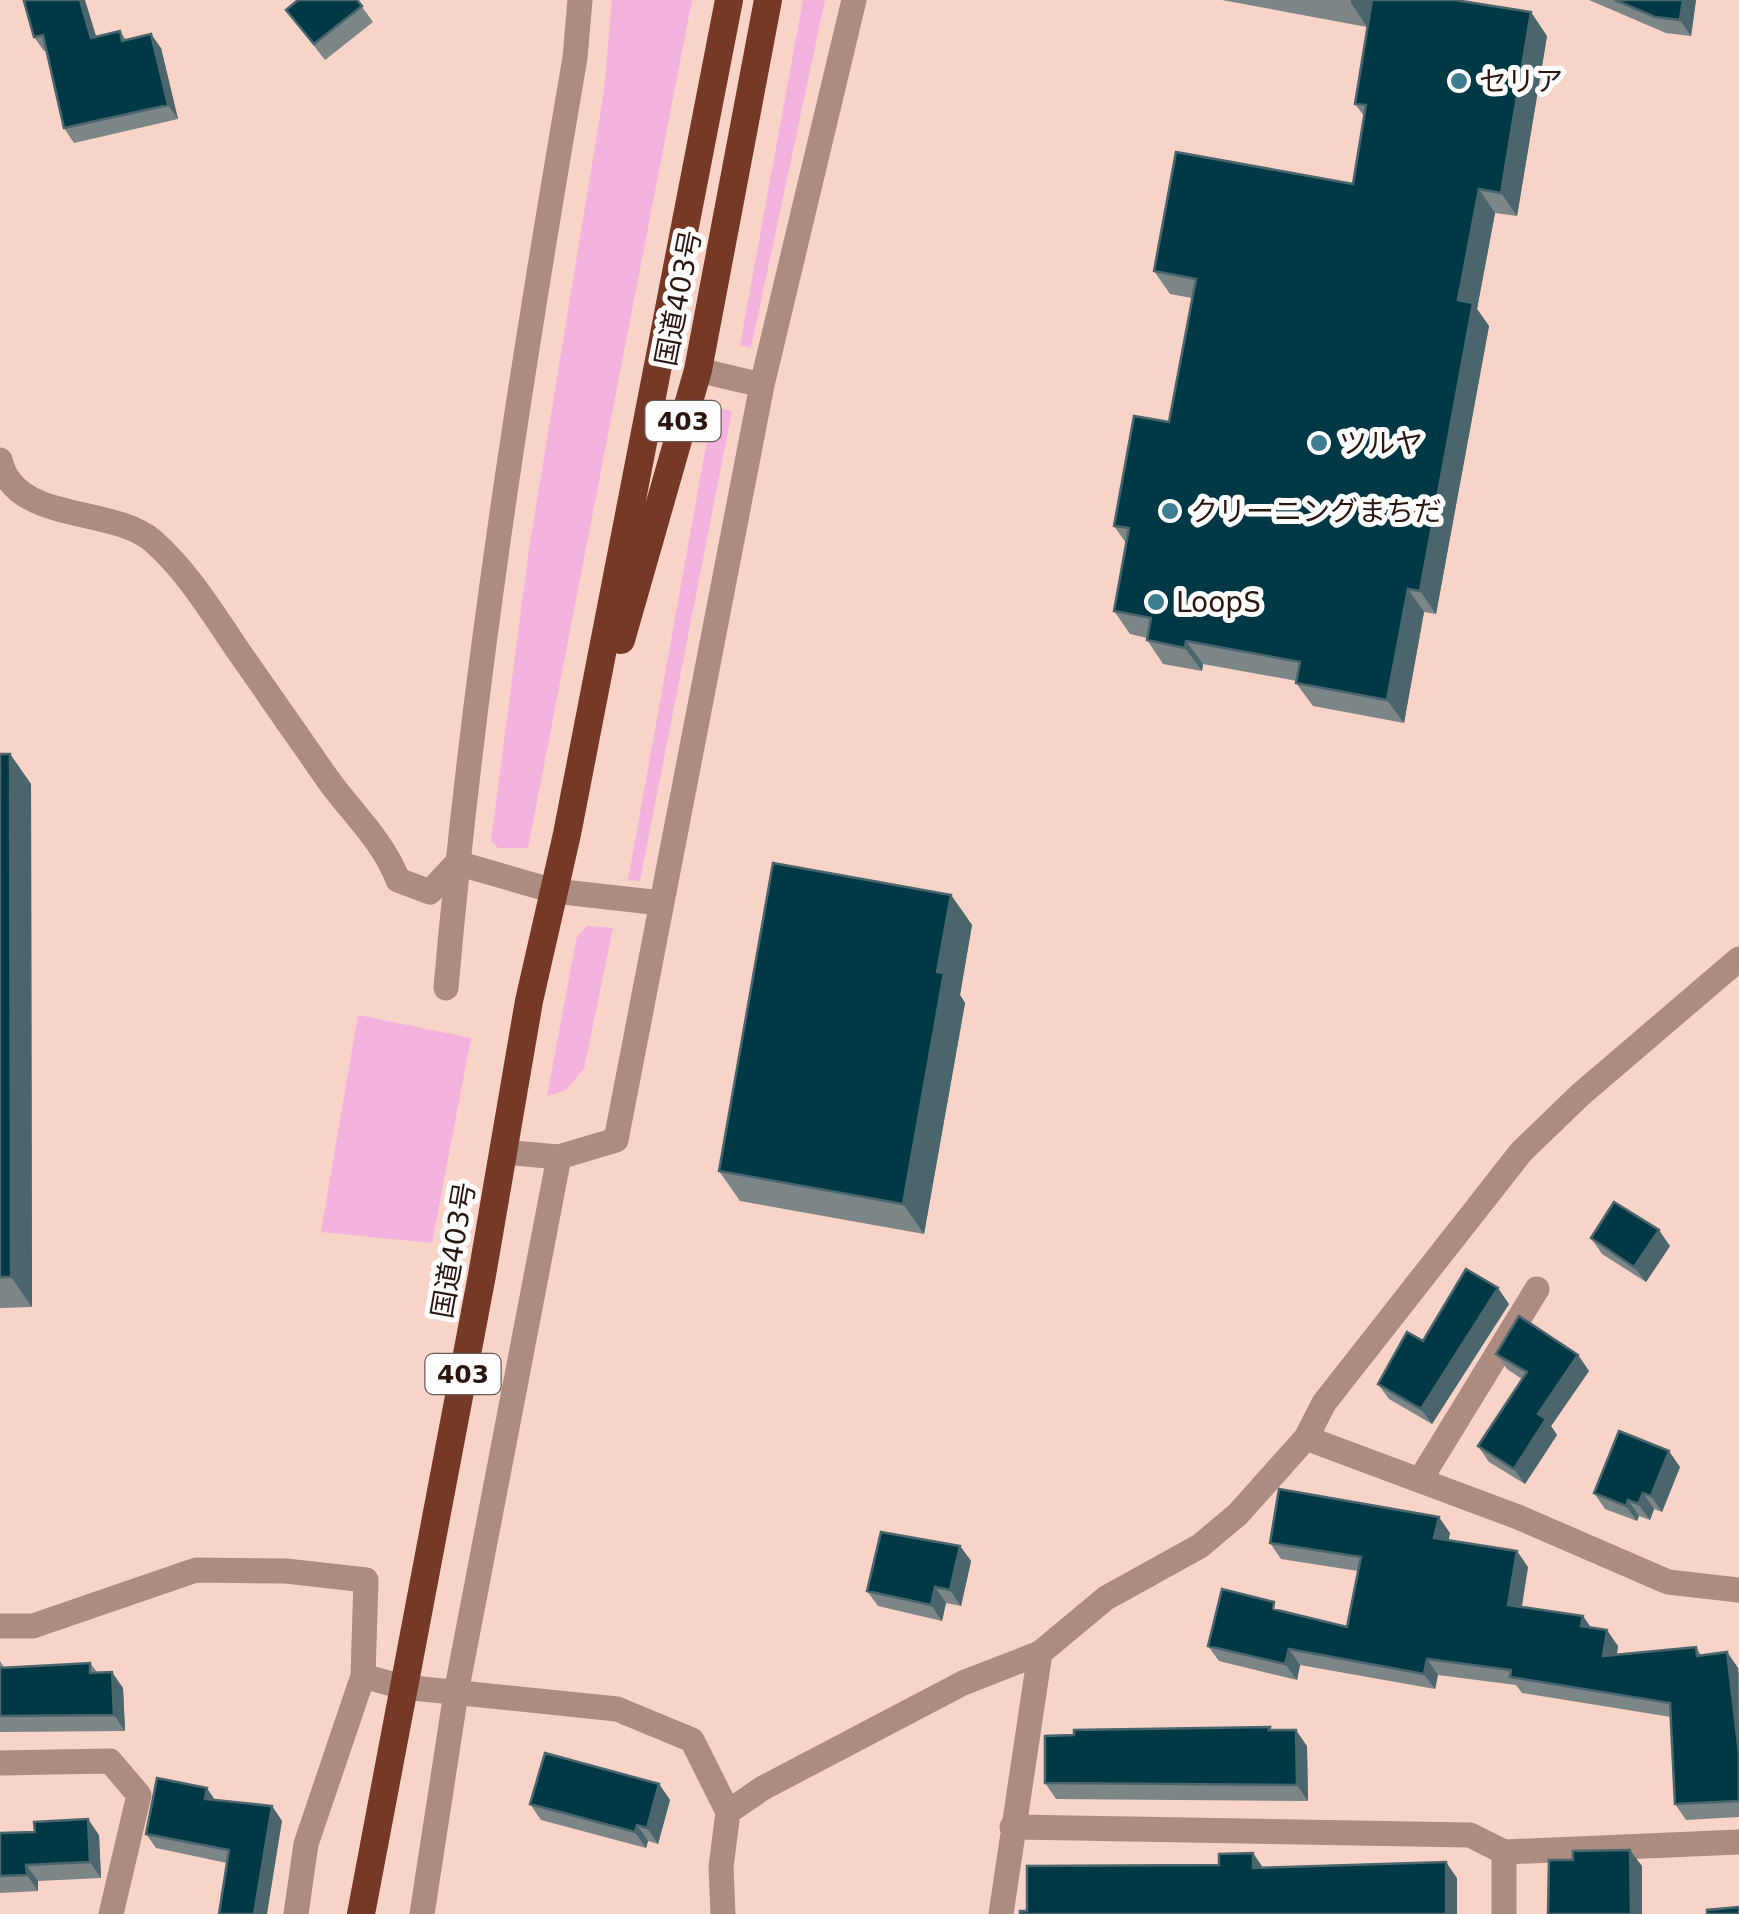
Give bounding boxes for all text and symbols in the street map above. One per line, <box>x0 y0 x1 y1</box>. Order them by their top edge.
place label: セリア <box>1479 65 1563 98</box>
marker: セリア <box>1448 70 1470 92</box>
street label: 国道403号 <box>649 227 708 369</box>
road number: 403 <box>646 401 720 441</box>
place label: ツルヤ <box>1339 427 1423 460</box>
marker: ツルヤ <box>1308 432 1330 454</box>
place label: クリーニングまちだ <box>1190 495 1442 528</box>
marker: クリーニングまちだ <box>1159 500 1181 522</box>
place label: LoopS <box>1176 586 1261 619</box>
marker: LoopS <box>1145 591 1167 613</box>
street label: 国道403号 <box>425 1180 482 1321</box>
road number: 403 <box>426 1354 500 1394</box>

